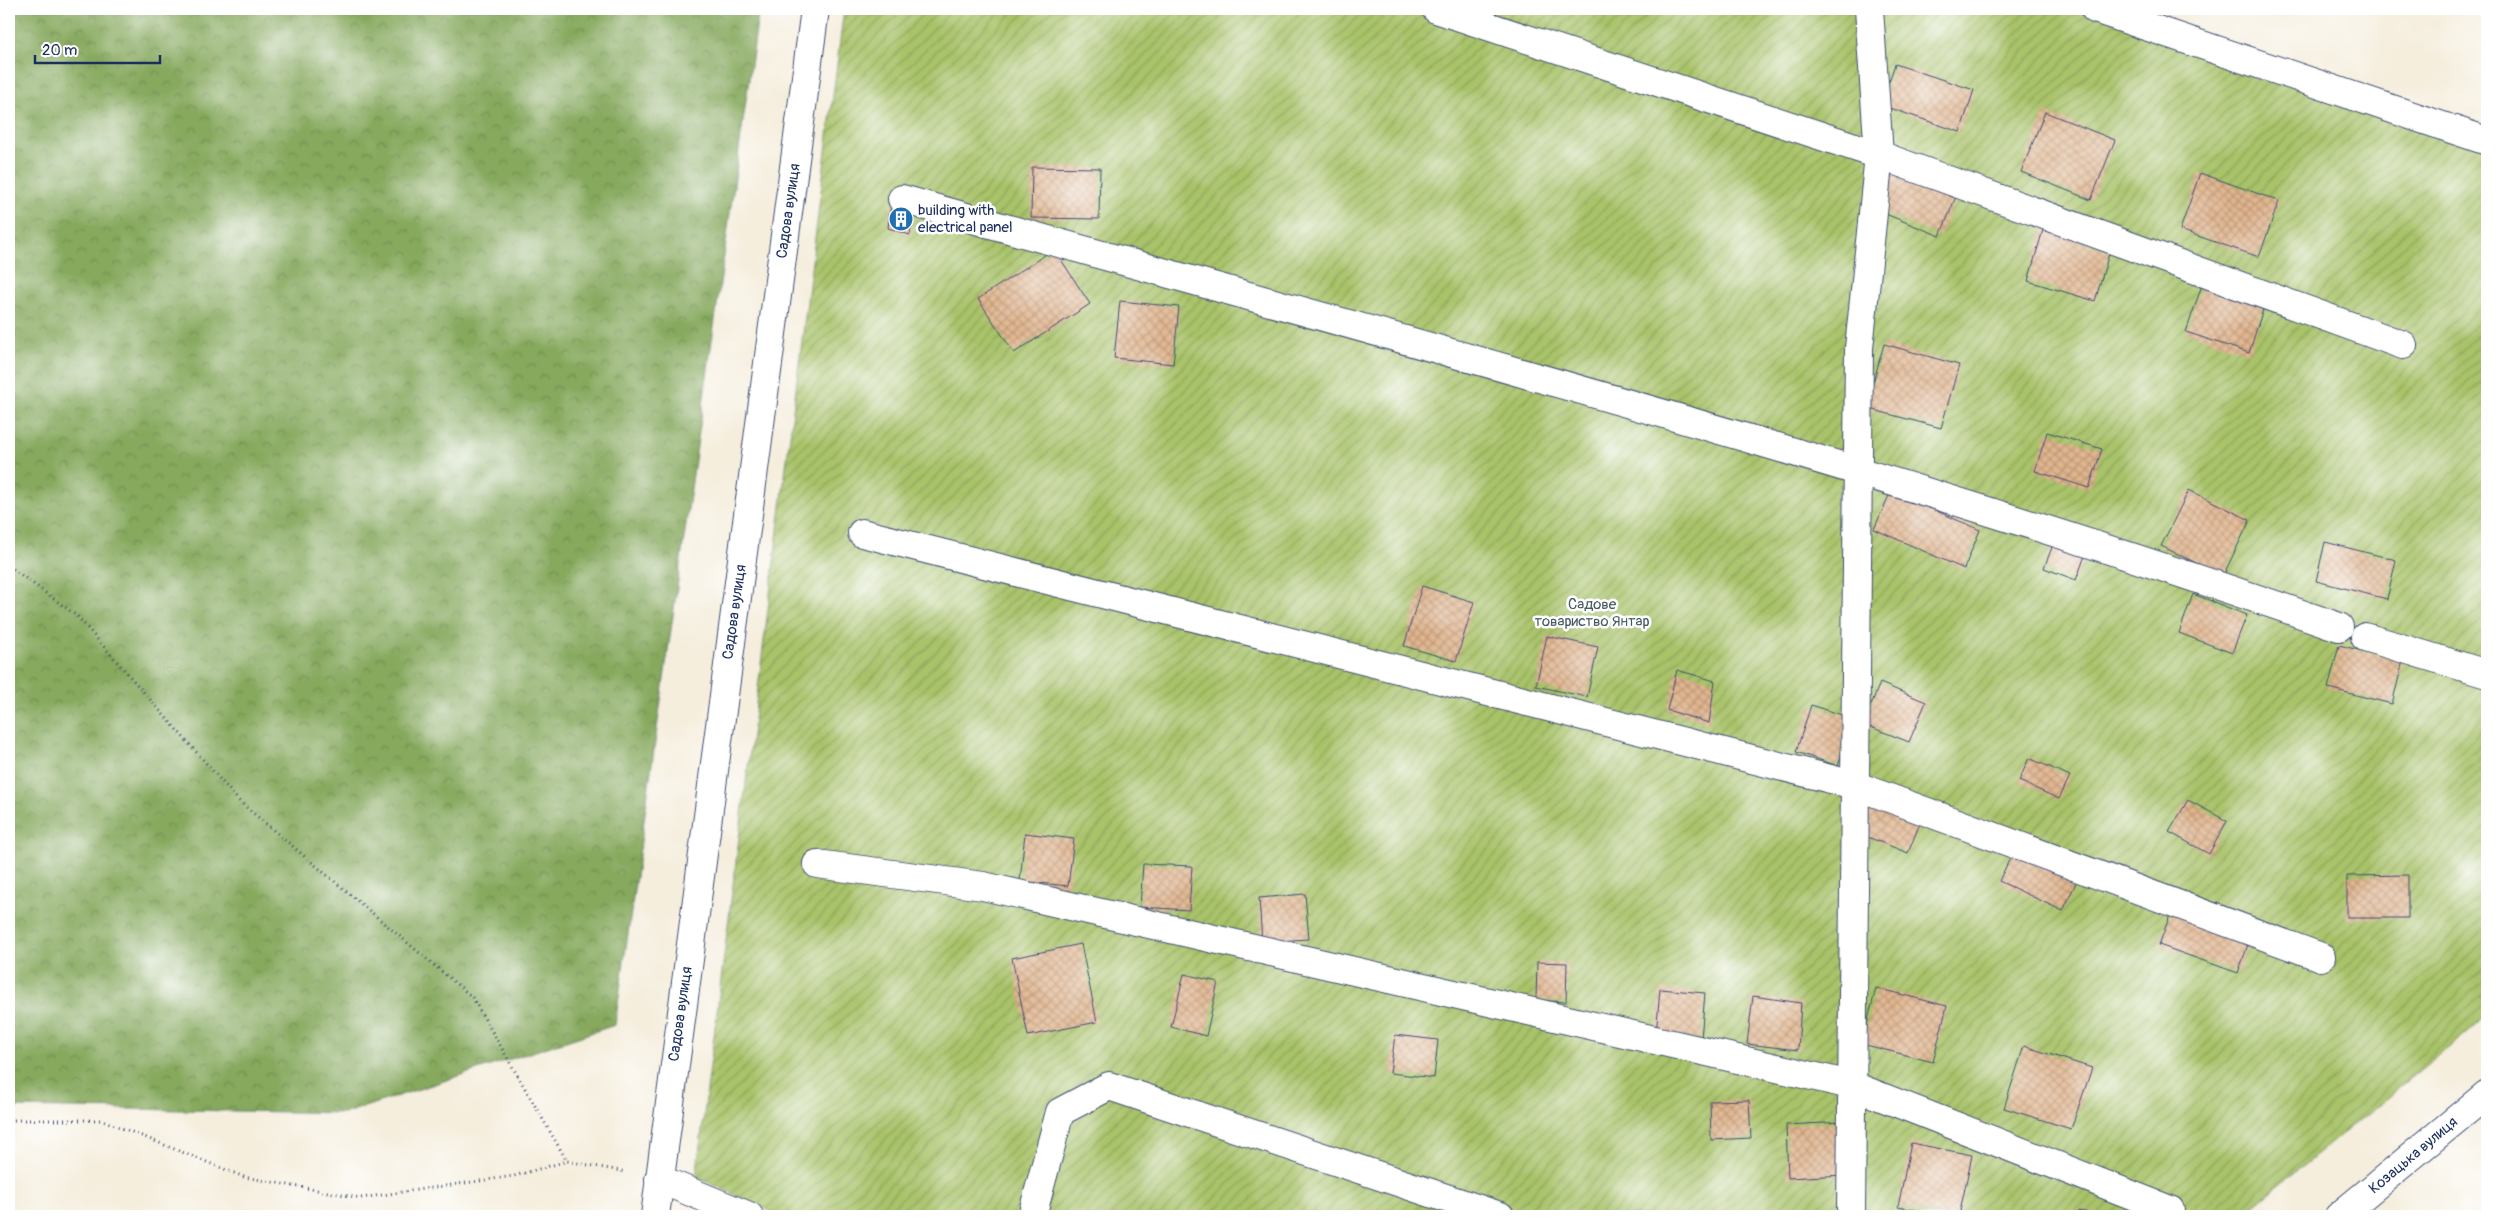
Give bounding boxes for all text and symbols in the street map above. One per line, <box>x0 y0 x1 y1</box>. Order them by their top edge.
scale bar <box>35 32 160 64</box>
text: 20 m <box>42 41 77 60</box>
street label: Садова вулиця <box>772 162 805 260</box>
place label: building with electrical panel <box>918 201 1013 237</box>
building icon: building with electrical panel <box>888 206 914 232</box>
street label: Садова вулиця <box>718 563 751 661</box>
park label: Садове товариство Янтар <box>1535 595 1649 631</box>
street label: Садова вулиця <box>664 965 697 1063</box>
street label: Козацька вулиця <box>2365 1113 2462 1198</box>

